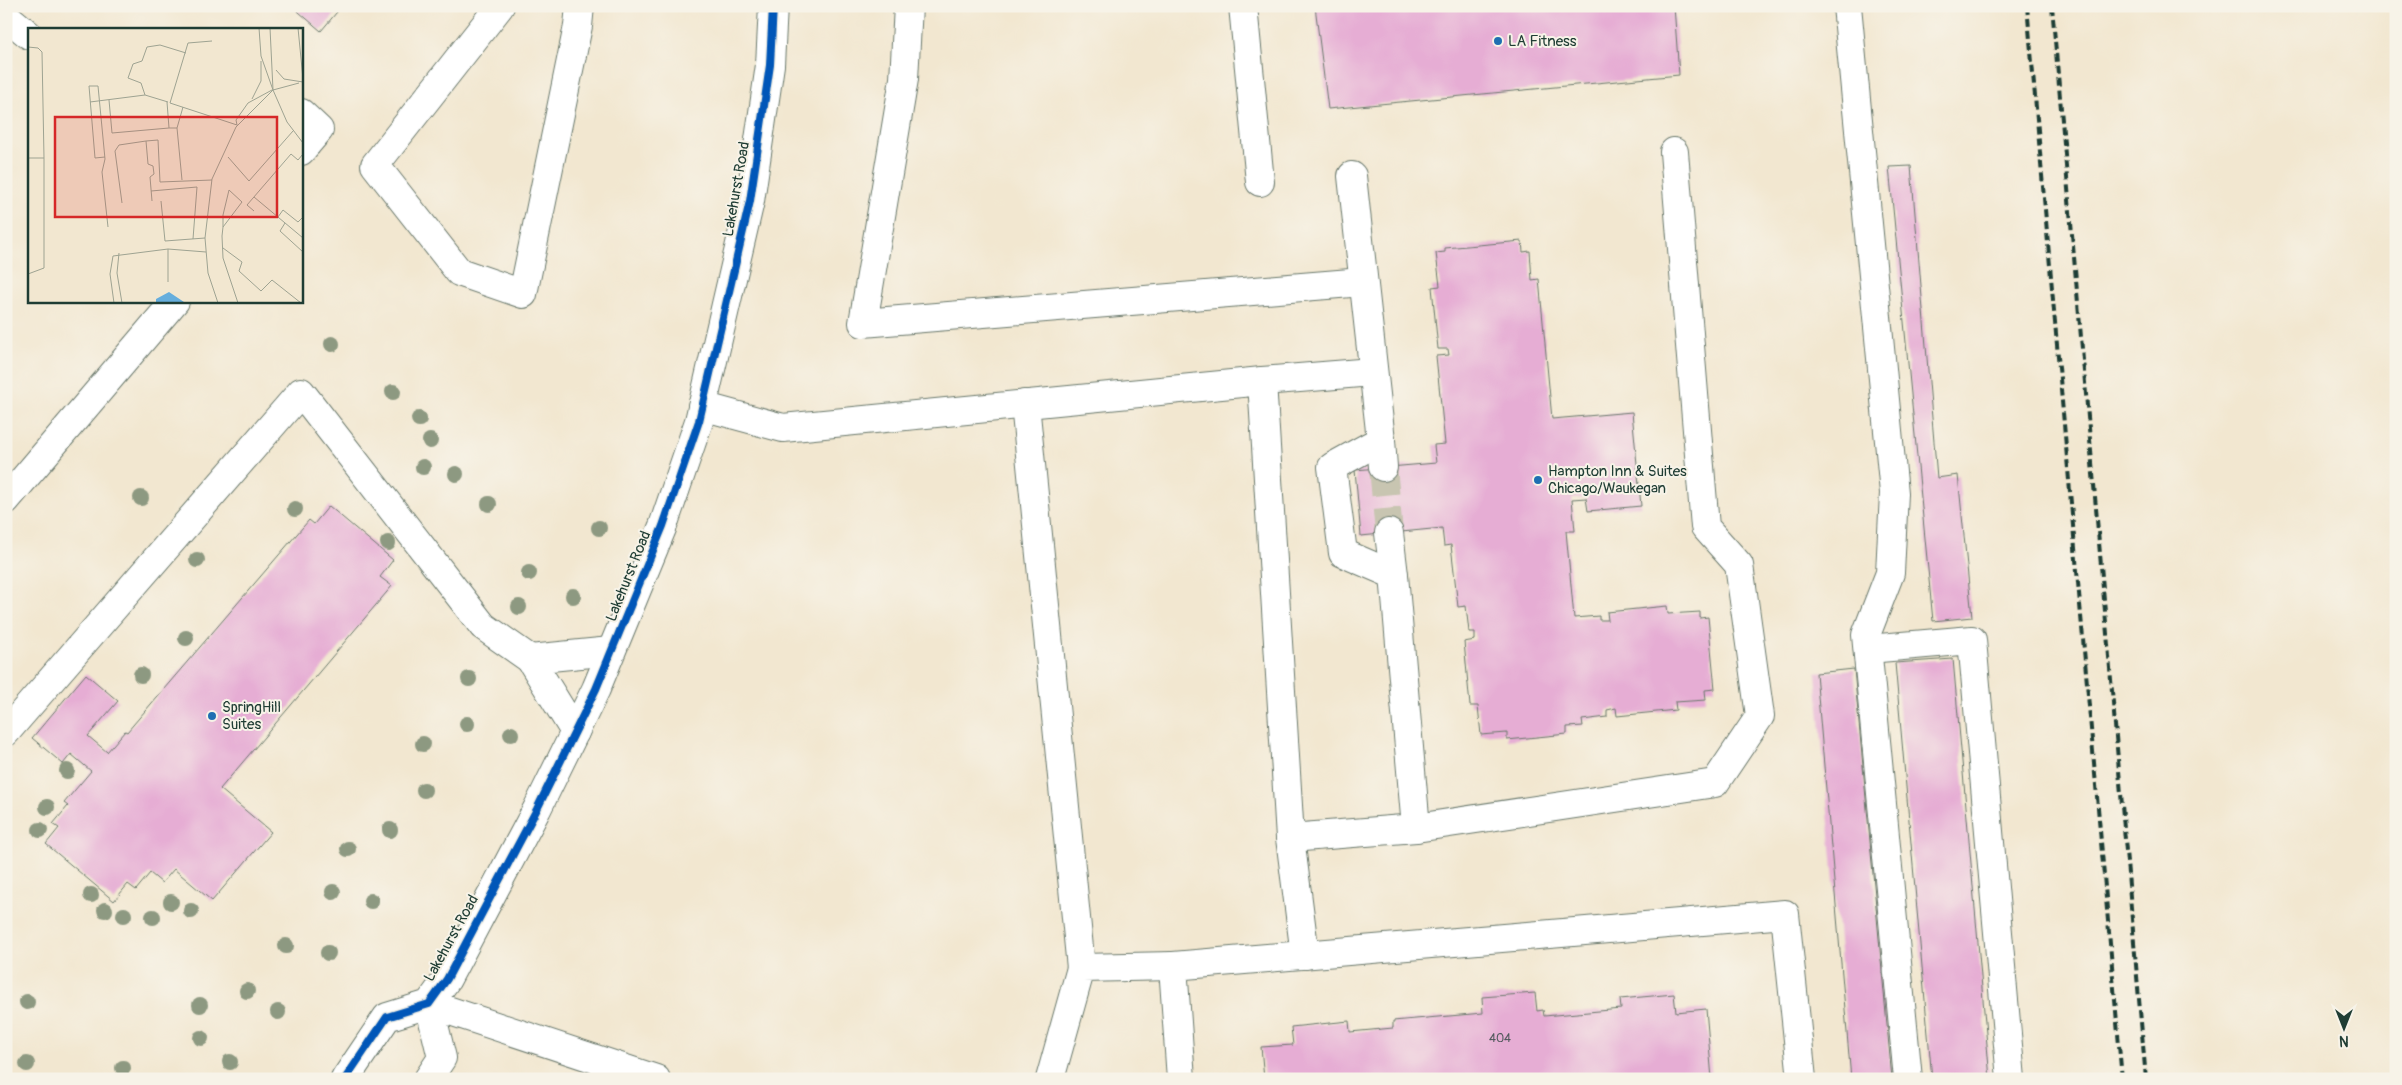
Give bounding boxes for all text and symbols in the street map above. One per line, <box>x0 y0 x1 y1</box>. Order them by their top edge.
inset map <box>28 28 302 302</box>
place label: LA Fitness <box>1508 32 1577 51</box>
marker: LA Fitness <box>1492 35 1504 47</box>
street label: Lakehurst Road <box>719 140 754 238</box>
place label: Hampton Inn & Suites Chicago/Waukegan <box>1548 462 1687 498</box>
marker: Hampton Inn & Suites Chicago/Waukegan <box>1532 474 1544 486</box>
street label: Lakehurst Road <box>602 528 655 624</box>
place label: SpringHill Suites <box>222 698 281 734</box>
marker: SpringHill Suites <box>206 710 218 722</box>
street label: Lakehurst Road <box>420 892 483 985</box>
north arrow <box>2320 1002 2370 1052</box>
house number: 404 <box>1489 1031 1511 1046</box>
text: N <box>2339 1032 2349 1049</box>

